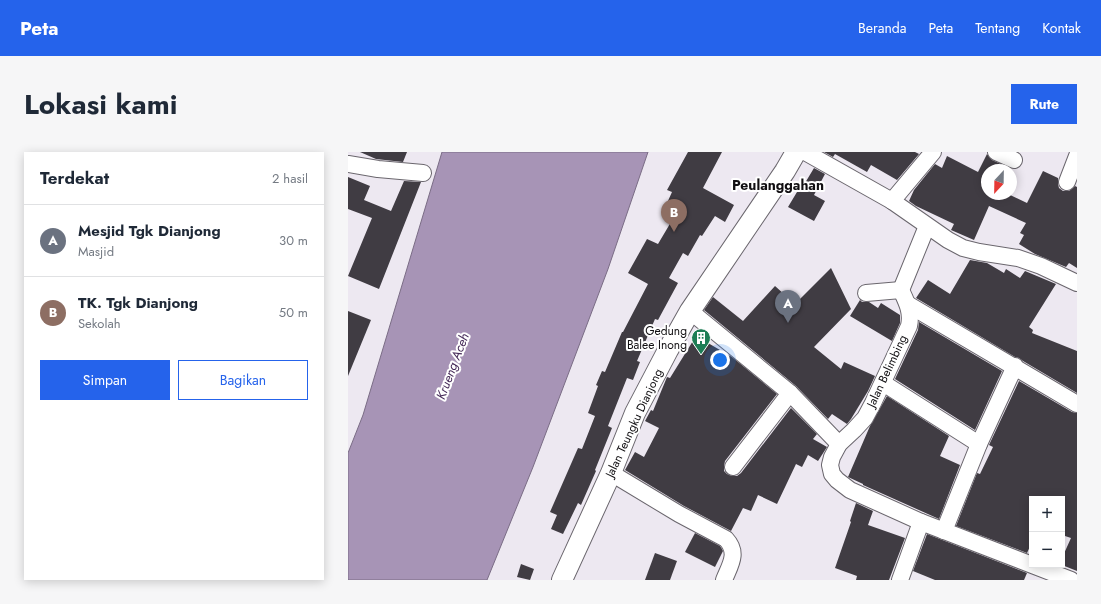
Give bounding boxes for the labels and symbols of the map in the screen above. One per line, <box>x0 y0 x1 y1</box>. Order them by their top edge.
north arrow <box>981 164 1017 200</box>
district label: Peulanggahan <box>732 175 824 195</box>
pin: B <box>661 199 687 232</box>
pin: A <box>775 290 801 323</box>
place label: Gedung Balee Inong <box>627 322 687 354</box>
building icon: Gedung Balee Inong <box>690 327 712 355</box>
water label: Krueng Aceh <box>431 330 474 402</box>
street label: Jalan Belimbing <box>861 332 912 412</box>
your location <box>710 350 730 370</box>
street label: Jalan Teungku Dianjong <box>600 366 667 482</box>

